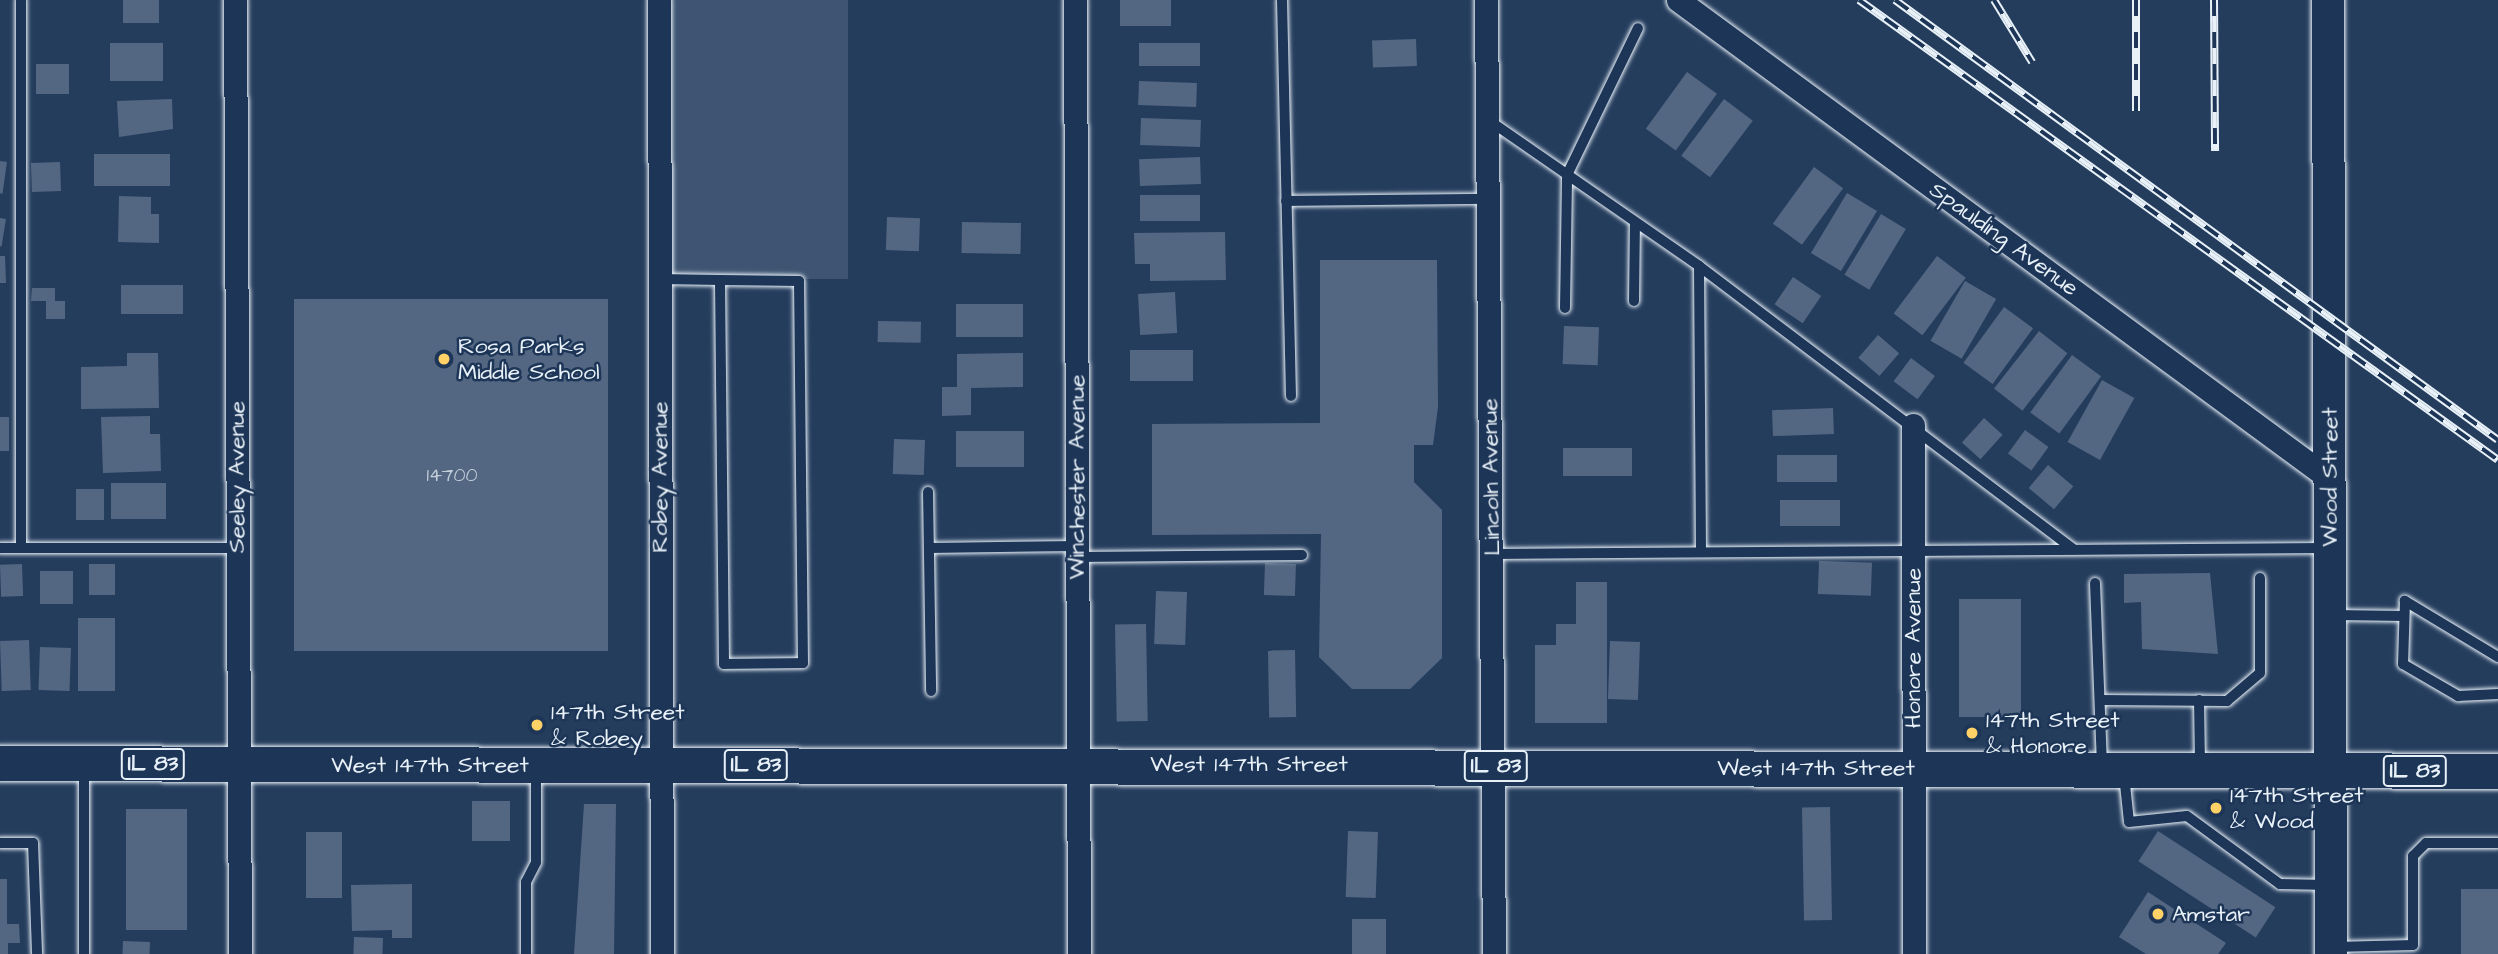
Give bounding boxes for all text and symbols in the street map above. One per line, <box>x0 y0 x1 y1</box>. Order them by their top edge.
street label: Spaulding Avenue <box>1924 176 2084 302</box>
place label: Rosa Parks Middle School <box>458 332 600 386</box>
marker: Rosa Parks Middle School <box>436 351 452 367</box>
street label: Winchester Avenue <box>1063 375 1091 579</box>
street label: Lincoln Avenue <box>1476 398 1506 556</box>
street label: Seeley Avenue <box>223 401 251 553</box>
street label: Robey Avenue <box>646 401 674 553</box>
street label: Wood Street <box>2316 407 2344 547</box>
house number: 14700 <box>426 465 478 487</box>
street label: Honore Avenue <box>1899 568 1927 728</box>
place label: 147th Street & Robey <box>551 698 685 752</box>
place label: 147th Street & Honore <box>1986 706 2120 760</box>
marker: 147th Street & Robey <box>529 717 545 733</box>
marker: 147th Street & Honore <box>1964 725 1980 741</box>
road number: IL 83 <box>120 746 186 782</box>
road number: IL 83 <box>723 748 789 782</box>
road number: IL 83 <box>1463 748 1529 784</box>
street label: West 147th Street <box>1150 750 1348 778</box>
street label: West 147th Street <box>331 751 529 779</box>
street label: West 147th Street <box>1717 754 1915 782</box>
road number: IL 83 <box>2382 754 2448 788</box>
place label: 147th Street & Wood <box>2230 781 2364 835</box>
marker: 147th Street & Wood <box>2208 800 2224 816</box>
place label: Amstar <box>2172 900 2250 928</box>
marker: Amstar <box>2150 906 2166 922</box>

